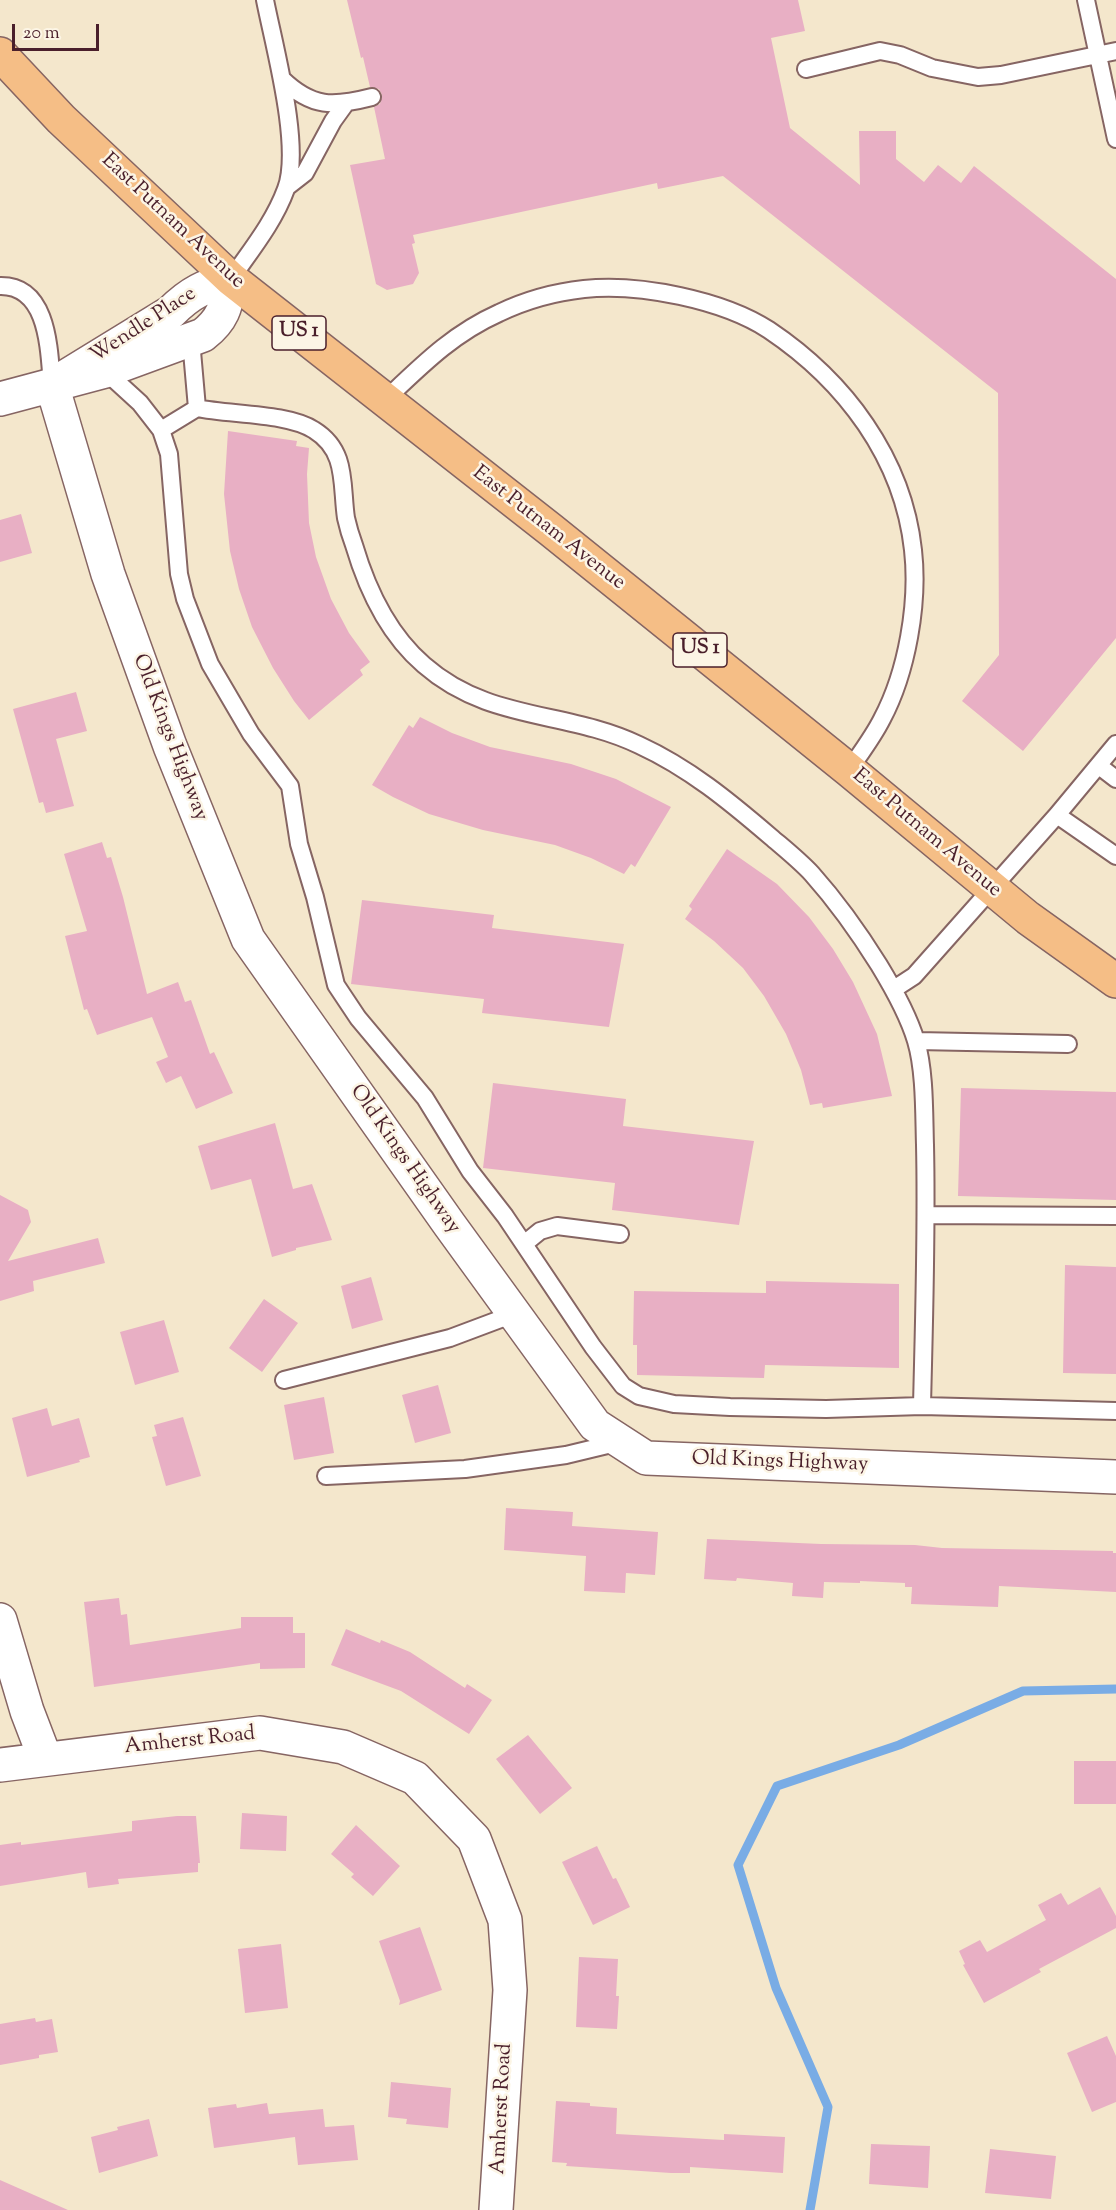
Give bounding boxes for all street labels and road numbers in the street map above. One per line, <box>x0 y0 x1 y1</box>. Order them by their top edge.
street label: East Putnam Avenue <box>95 149 249 295</box>
street label: Wendle Place <box>86 282 202 370</box>
road number: US 1 <box>272 316 326 350</box>
street label: East Putnam Avenue <box>466 461 630 597</box>
road number: US 1 <box>673 633 727 667</box>
street label: Old Kings Highway <box>126 651 212 825</box>
street label: East Putnam Avenue <box>846 764 1006 904</box>
street label: Old Kings Highway <box>343 1080 465 1240</box>
street label: Old Kings Highway <box>691 1447 869 1479</box>
street label: Amherst Road <box>123 1723 257 1761</box>
street label: Amherst Road <box>487 2043 519 2175</box>

